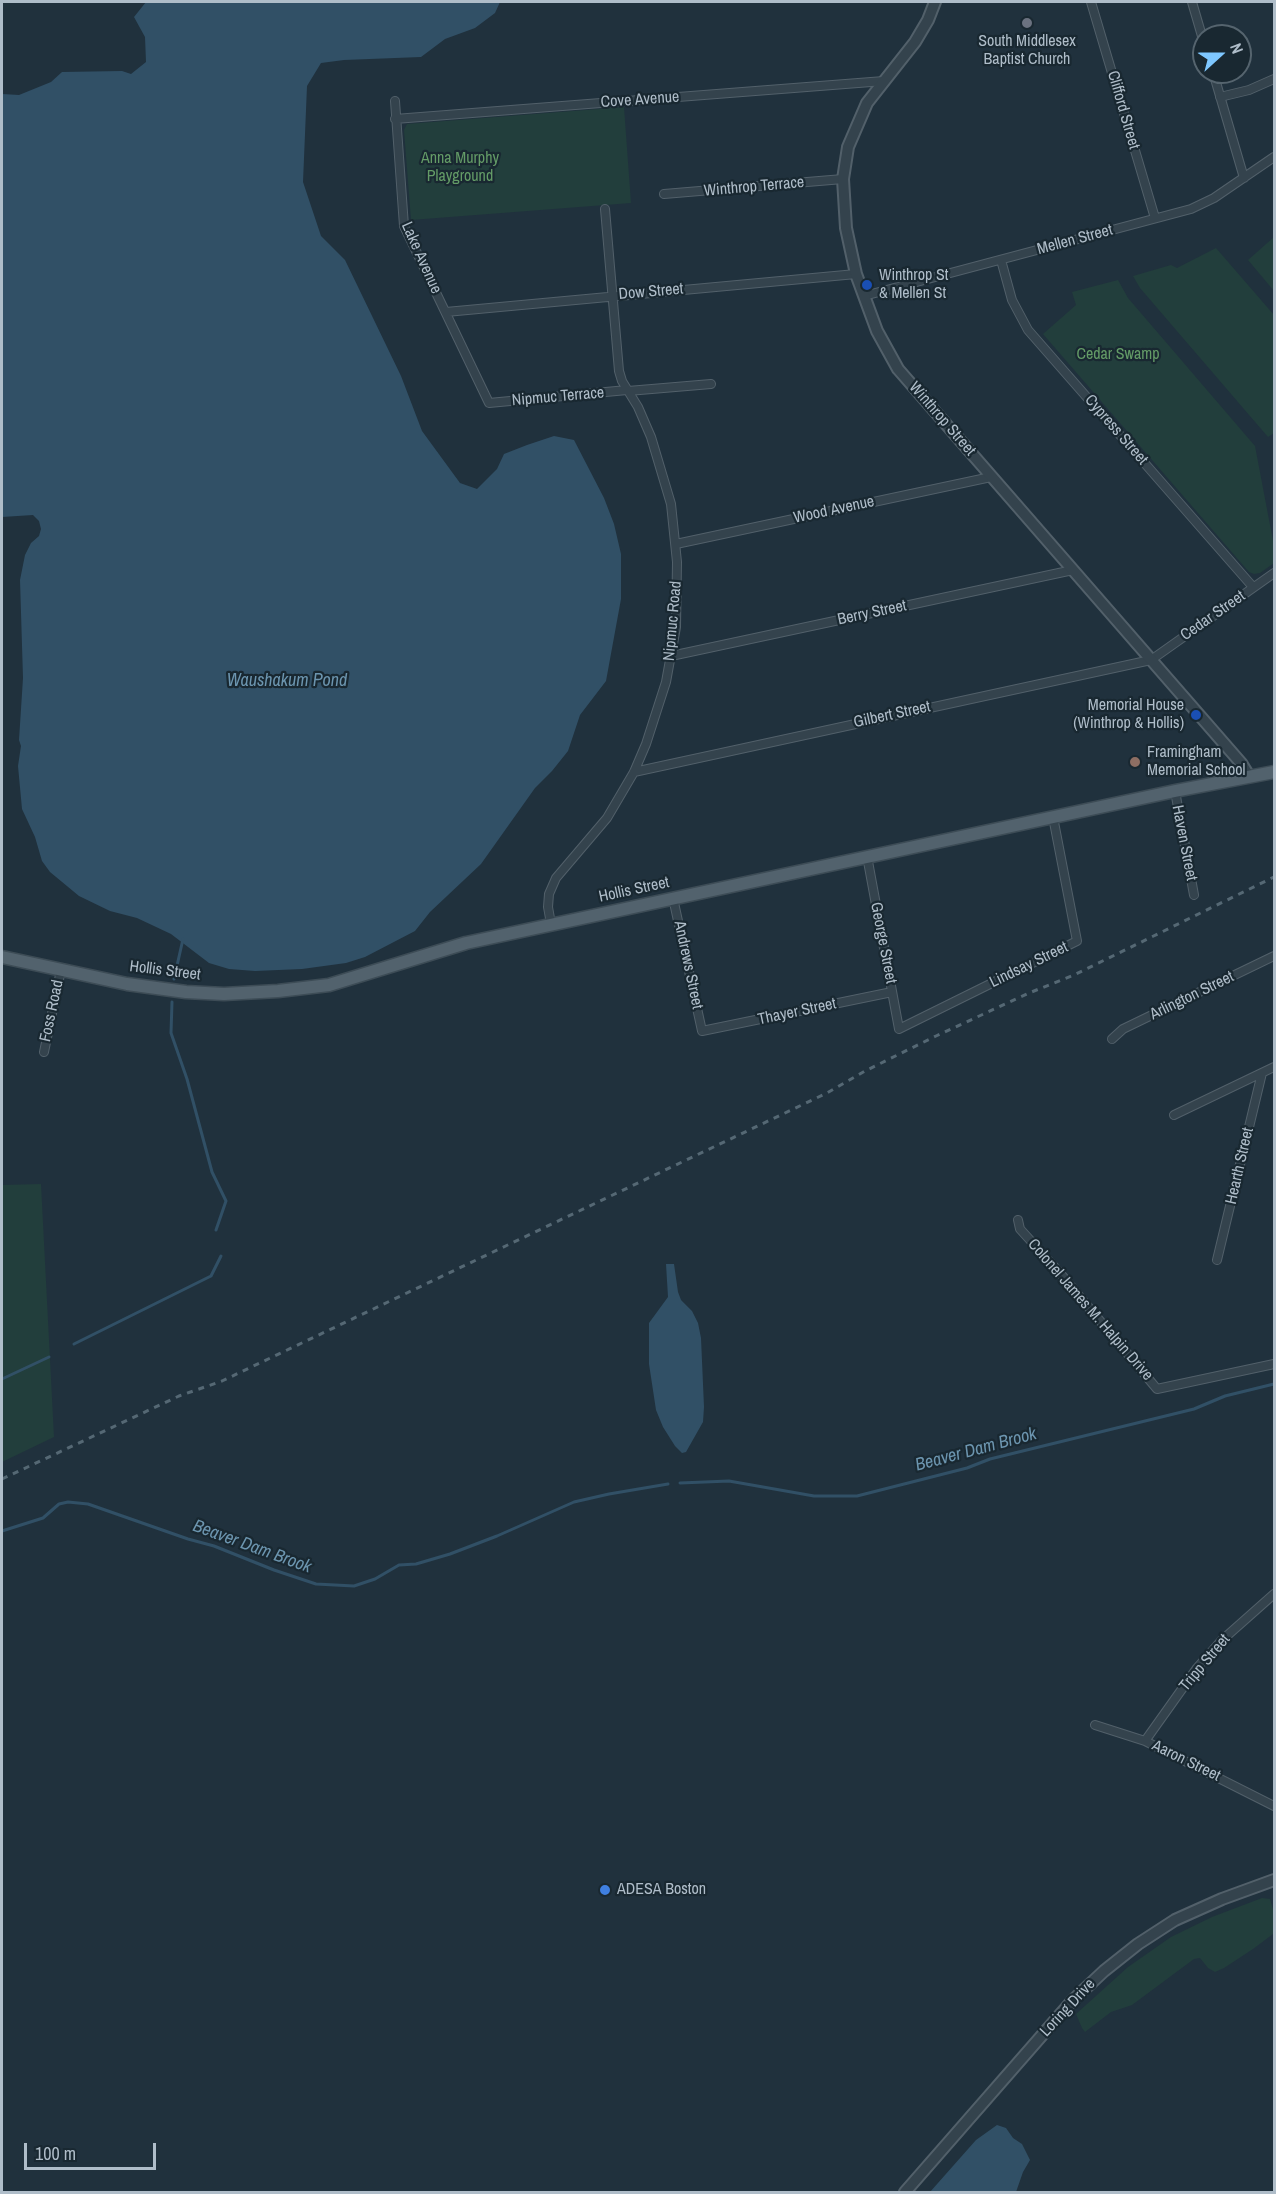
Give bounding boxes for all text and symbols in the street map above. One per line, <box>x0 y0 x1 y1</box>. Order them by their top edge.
marker: South Middlesex Baptist Church <box>1020 16 1034 30</box>
north arrow <box>1192 24 1252 84</box>
place label: South Middlesex Baptist Church <box>978 32 1076 70</box>
text: N <box>1225 40 1249 57</box>
street label: Clifford Street <box>1103 69 1143 151</box>
street label: Cove Avenue <box>600 88 680 112</box>
park label: Anna Murphy Playground <box>421 149 499 187</box>
street label: Winthrop Terrace <box>703 173 805 201</box>
street label: Lake Avenue <box>397 219 445 297</box>
street label: Mellen Street <box>1035 221 1115 259</box>
place label: Winthrop St & Mellen St <box>879 266 948 304</box>
marker: Winthrop St & Mellen St <box>860 278 874 292</box>
street label: Dow Street <box>618 280 684 304</box>
park label: Cedar Swamp <box>1076 345 1160 365</box>
street label: Winthrop Street <box>905 378 979 460</box>
street label: Nipmuc Terrace <box>511 383 605 411</box>
street label: Cypress Street <box>1080 391 1152 469</box>
street label: Wood Avenue <box>792 492 876 528</box>
street label: Nipmuc Road <box>660 580 686 662</box>
street label: Cedar Street <box>1177 587 1249 645</box>
street label: Berry Street <box>836 596 908 630</box>
water label: Waushakum Pond <box>227 670 347 692</box>
place label: Memorial House (Winthrop & Hollis) <box>1073 696 1184 734</box>
street label: Gilbert Street <box>852 697 932 733</box>
marker: Memorial House (Winthrop & Hollis) <box>1189 708 1203 722</box>
place label: Framingham Memorial School <box>1147 743 1245 781</box>
marker: Framingham Memorial School <box>1128 755 1142 769</box>
street label: Haven Street <box>1167 804 1201 882</box>
street label: Hollis Street <box>597 873 671 907</box>
street label: George Street <box>866 901 900 985</box>
street label: Andrews Street <box>669 919 707 1011</box>
street label: Lindsay Street <box>987 938 1071 992</box>
street label: Hollis Street <box>128 957 202 985</box>
street label: Arlington Street <box>1147 967 1237 1025</box>
street label: Foss Road <box>36 978 68 1044</box>
street label: Thayer Street <box>756 994 838 1030</box>
street label: Hearth Street <box>1222 1126 1258 1206</box>
street label: Colonel James M. Halpin Drive <box>1023 1235 1157 1385</box>
water label: Beaver Dam Brook <box>913 1423 1039 1477</box>
water label: Beaver Dam Brook <box>190 1516 314 1578</box>
street label: Tripp Street <box>1176 1630 1234 1696</box>
street label: Aaron Street <box>1149 1736 1223 1786</box>
place label: ADESA Boston <box>617 1880 706 1900</box>
marker: ADESA Boston <box>598 1883 612 1897</box>
street label: Loring Drive <box>1036 1975 1100 2041</box>
scale bar <box>27 2131 159 2169</box>
text: 100 m <box>35 2141 76 2166</box>

